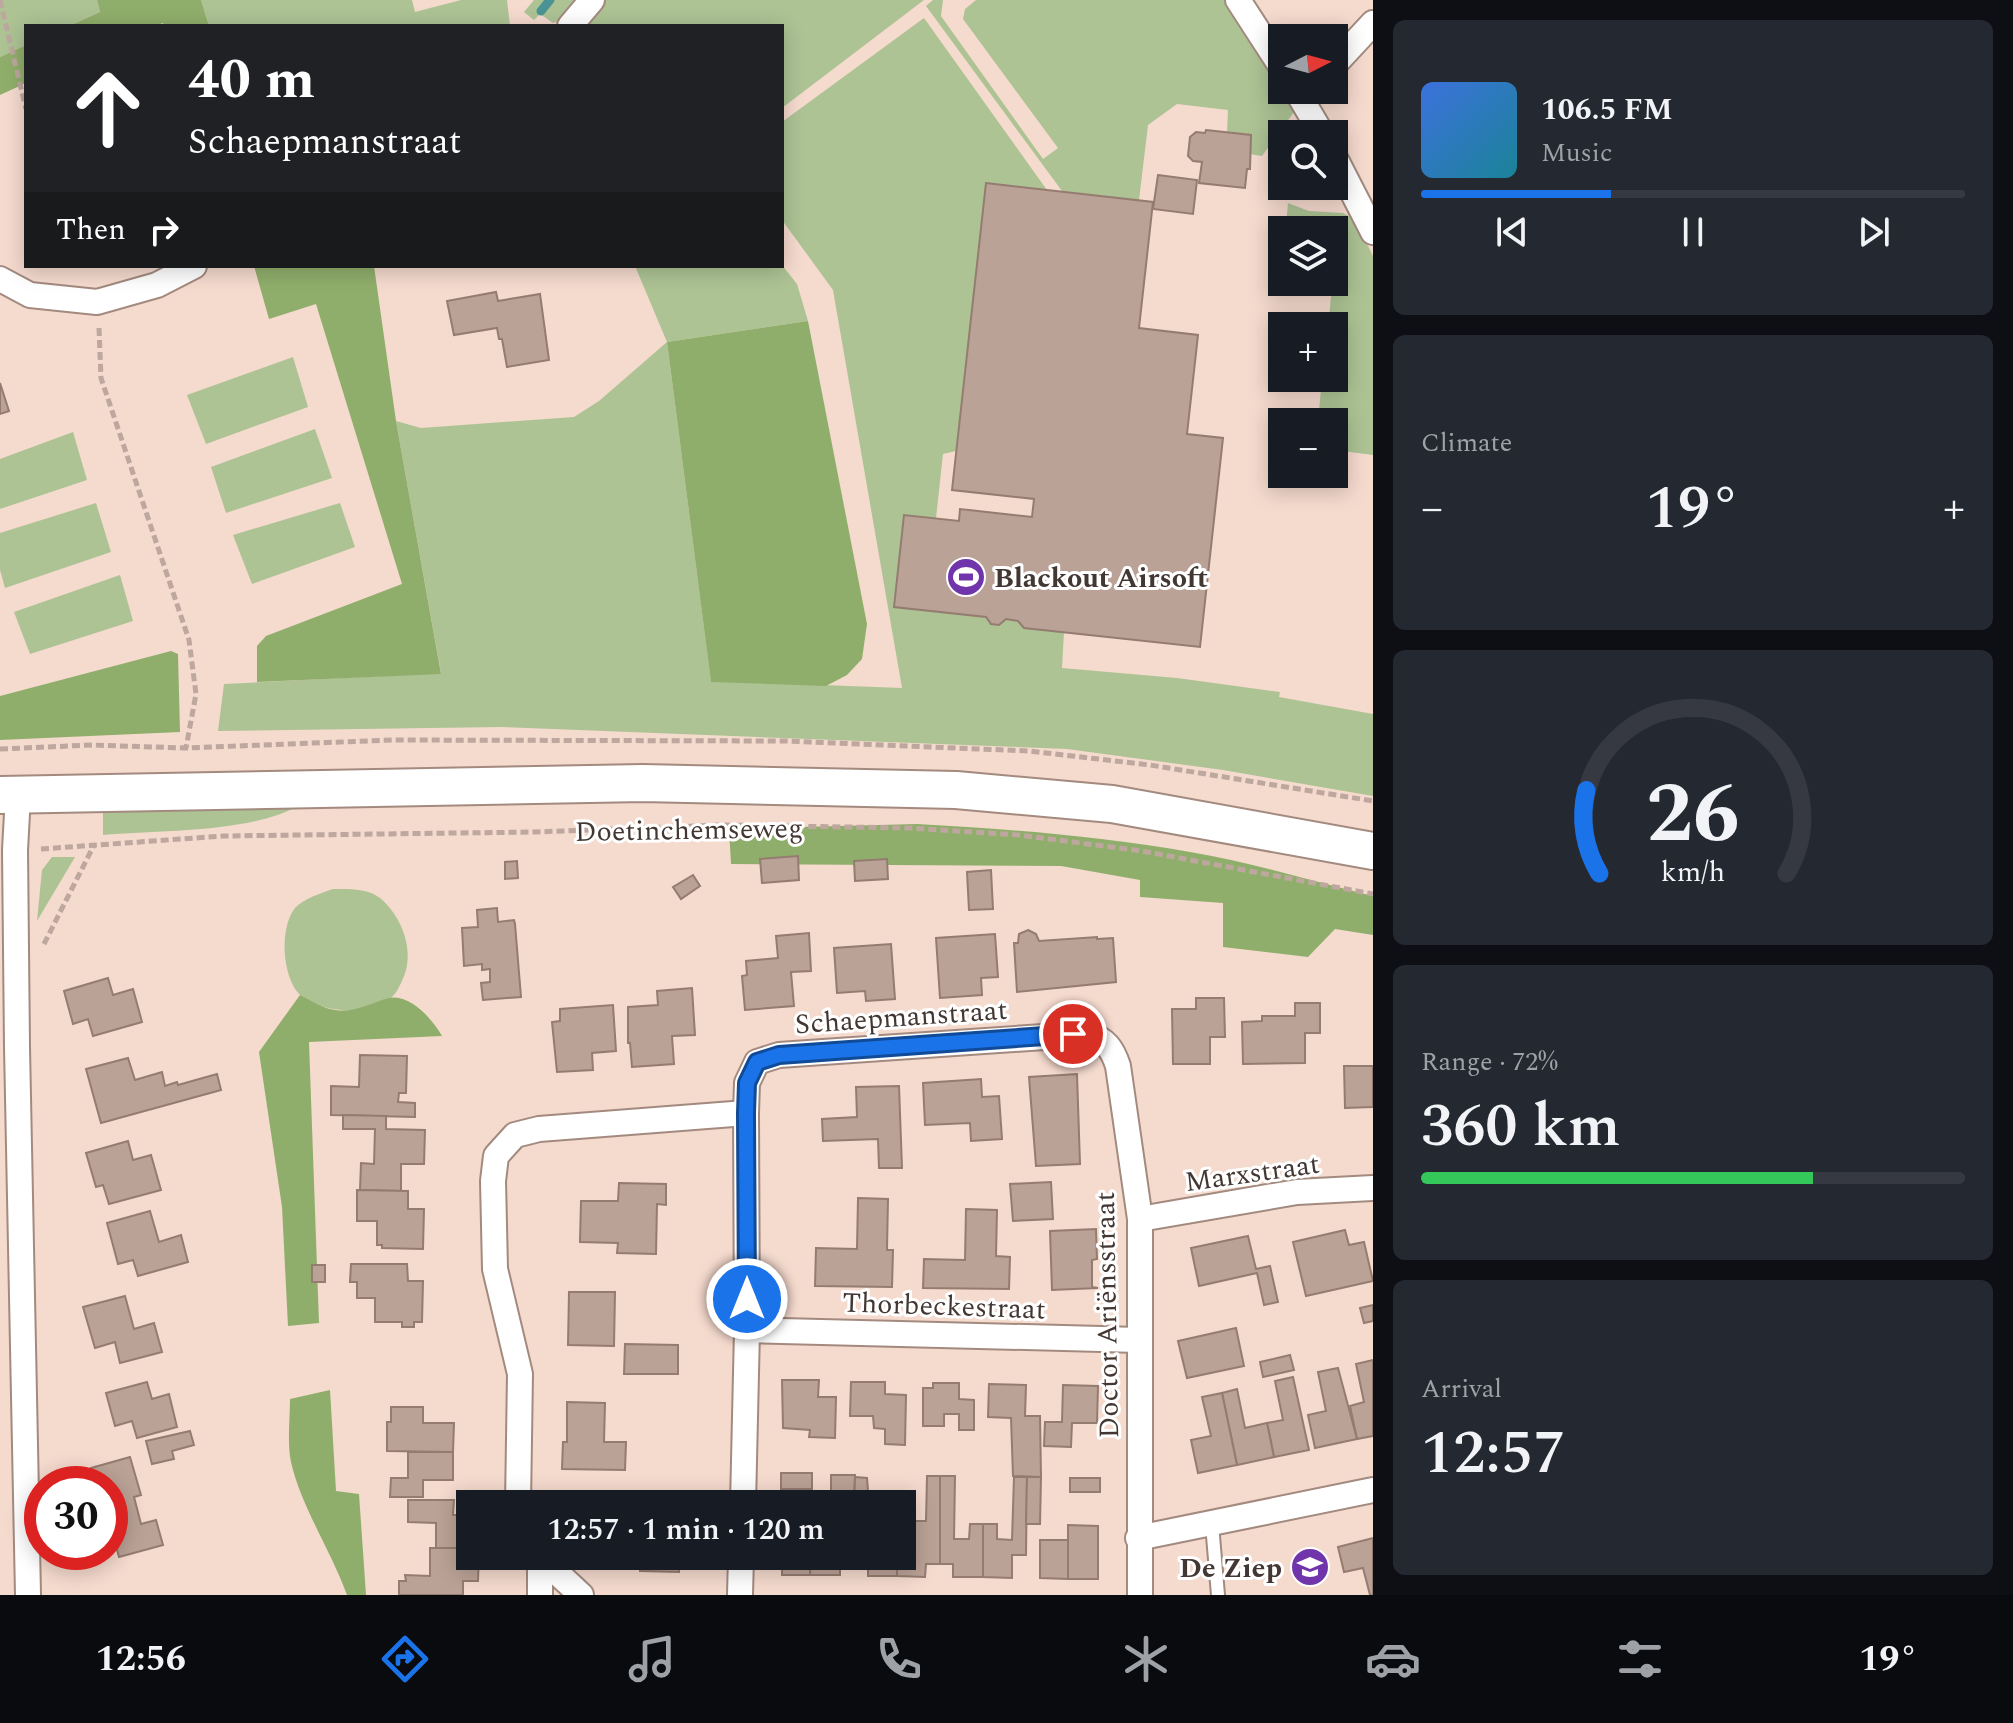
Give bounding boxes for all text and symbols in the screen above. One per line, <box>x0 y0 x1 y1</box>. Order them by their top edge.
north arrow <box>1268 24 1348 104</box>
map controls <box>1268 24 1348 488</box>
text: 40 m <box>188 38 315 123</box>
icon: ahead <box>56 56 160 160</box>
text: 106.5 FM <box>1541 87 1673 133</box>
text: Schaepmanstraat <box>188 115 462 170</box>
button: search <box>1268 120 1348 200</box>
text: Music <box>1541 133 1612 173</box>
text: Then <box>56 207 126 253</box>
icon: right <box>142 208 186 252</box>
icon: previous <box>1490 210 1534 254</box>
icon: pause <box>1671 210 1715 254</box>
icon: next <box>1852 210 1896 254</box>
button: layers <box>1268 216 1348 296</box>
button: + <box>1268 312 1348 392</box>
button: − <box>1268 408 1348 488</box>
text: Climate <box>1421 423 1512 463</box>
text: 19° <box>1646 463 1740 555</box>
text: − <box>1421 475 1443 542</box>
text: + <box>1943 475 1965 542</box>
sports icon: Blackout Airsoft <box>945 556 987 598</box>
place label: Blackout Airsoft <box>994 557 1208 600</box>
text: 26 <box>1646 751 1740 878</box>
street label: Doetinchemseweg <box>574 807 804 854</box>
text: km/h <box>1661 851 1725 894</box>
street label: Schaepmanstraat <box>793 989 1009 1046</box>
pin <box>1039 1000 1107 1068</box>
icon: arrive <box>1051 1012 1095 1056</box>
text: Range · 72% <box>1421 1042 1558 1082</box>
text: 360 km <box>1421 1081 1621 1173</box>
street label: Marxstraat <box>1182 1143 1322 1204</box>
street label: Doctor Ariënsstraat <box>1084 1191 1131 1439</box>
position arrow <box>705 1257 789 1341</box>
street label: Thorbeckestraat <box>842 1281 1046 1332</box>
text: Arrival <box>1421 1369 1502 1409</box>
text: 12:57 <box>1421 1408 1565 1500</box>
speed limit sign: 30 <box>24 1466 128 1570</box>
text: 12:57 · 1 min · 120 m <box>547 1507 825 1553</box>
school or university icon: De Ziep <box>1289 1546 1331 1588</box>
place label: De Ziep <box>1179 1547 1282 1590</box>
icon: directions <box>377 1631 433 1687</box>
icon: music <box>624 1631 680 1687</box>
icon: phone <box>871 1631 927 1687</box>
icon: climate <box>1118 1631 1174 1687</box>
icon: car <box>1365 1631 1421 1687</box>
icon: filters <box>1612 1631 1668 1687</box>
text: 12:56 <box>96 1632 186 1687</box>
text: 19° <box>1859 1632 1917 1687</box>

